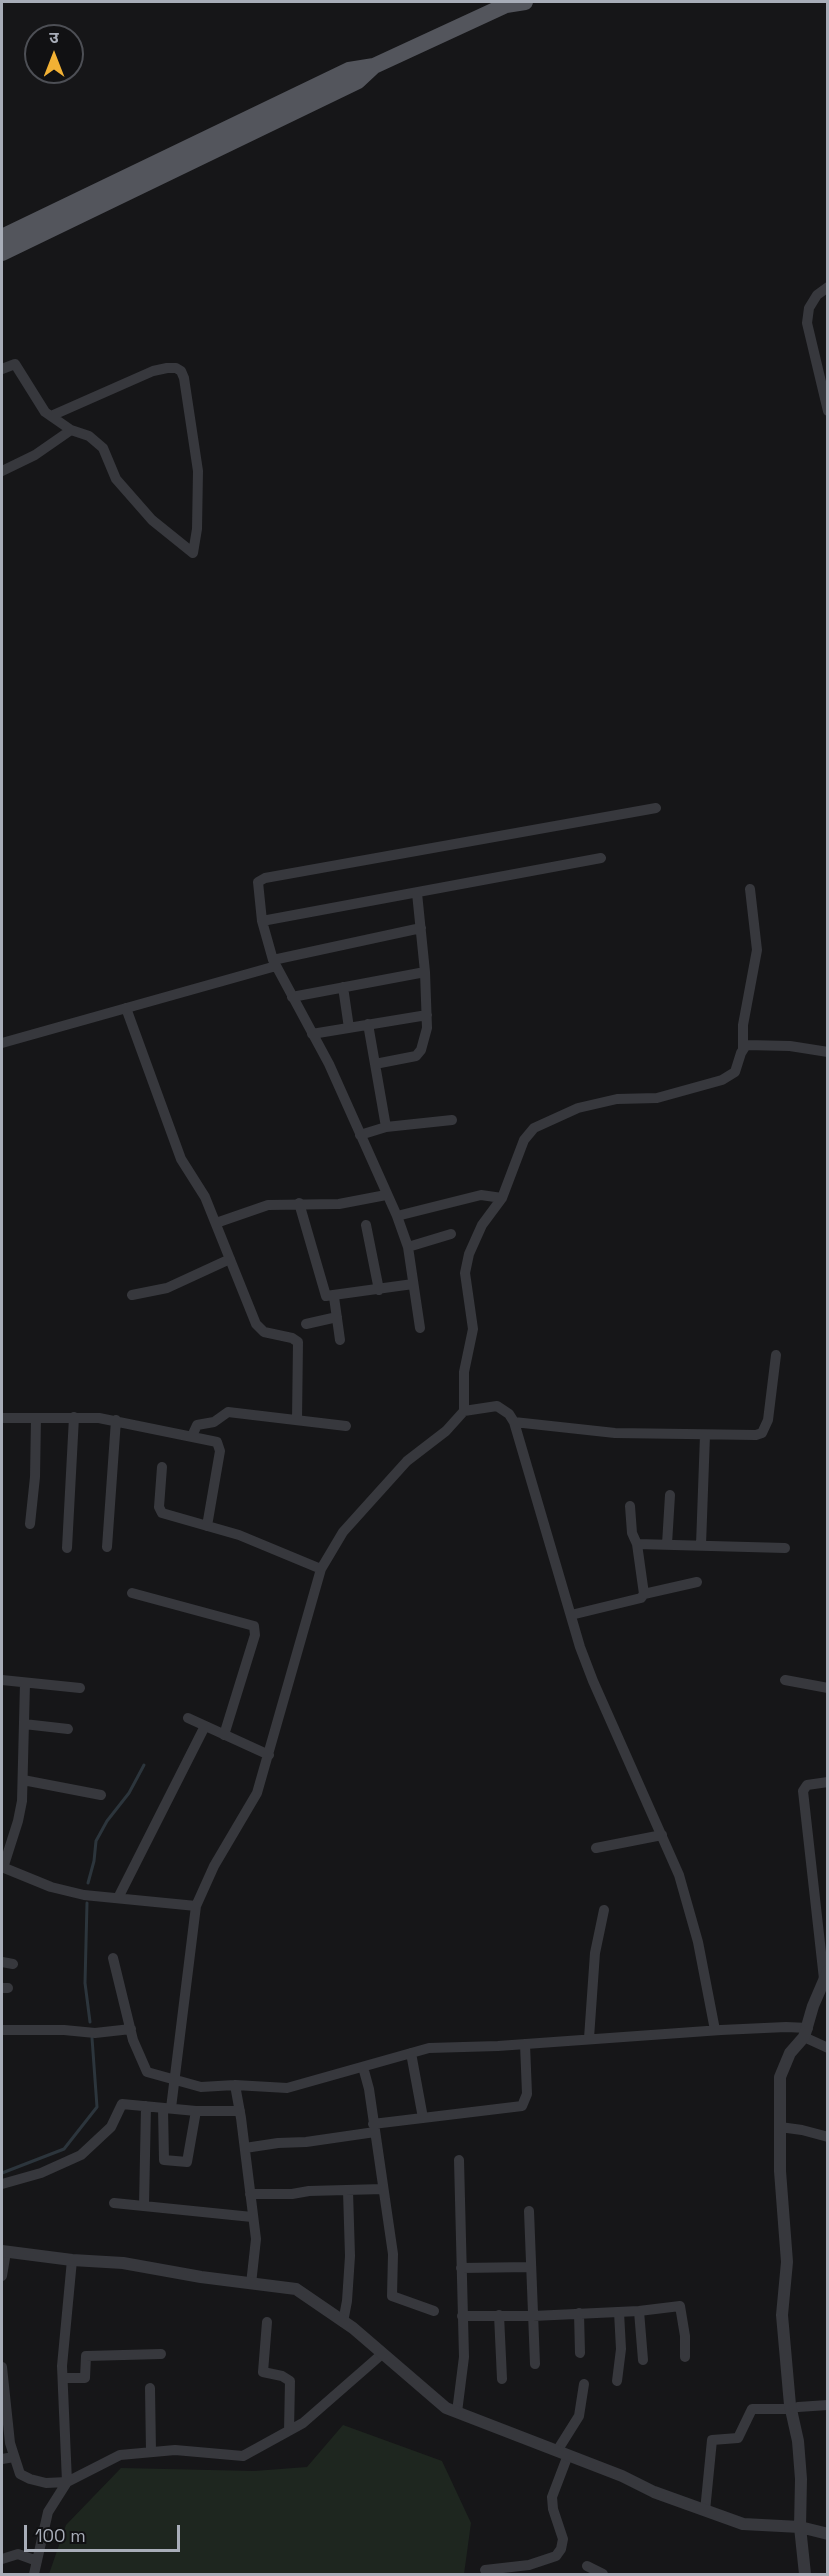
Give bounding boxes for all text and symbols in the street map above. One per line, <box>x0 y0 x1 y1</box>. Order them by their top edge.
north arrow <box>24 24 84 84</box>
text: उ <box>49 27 59 48</box>
scale bar <box>27 2513 183 2551</box>
text: 100 m <box>35 2524 86 2547</box>

